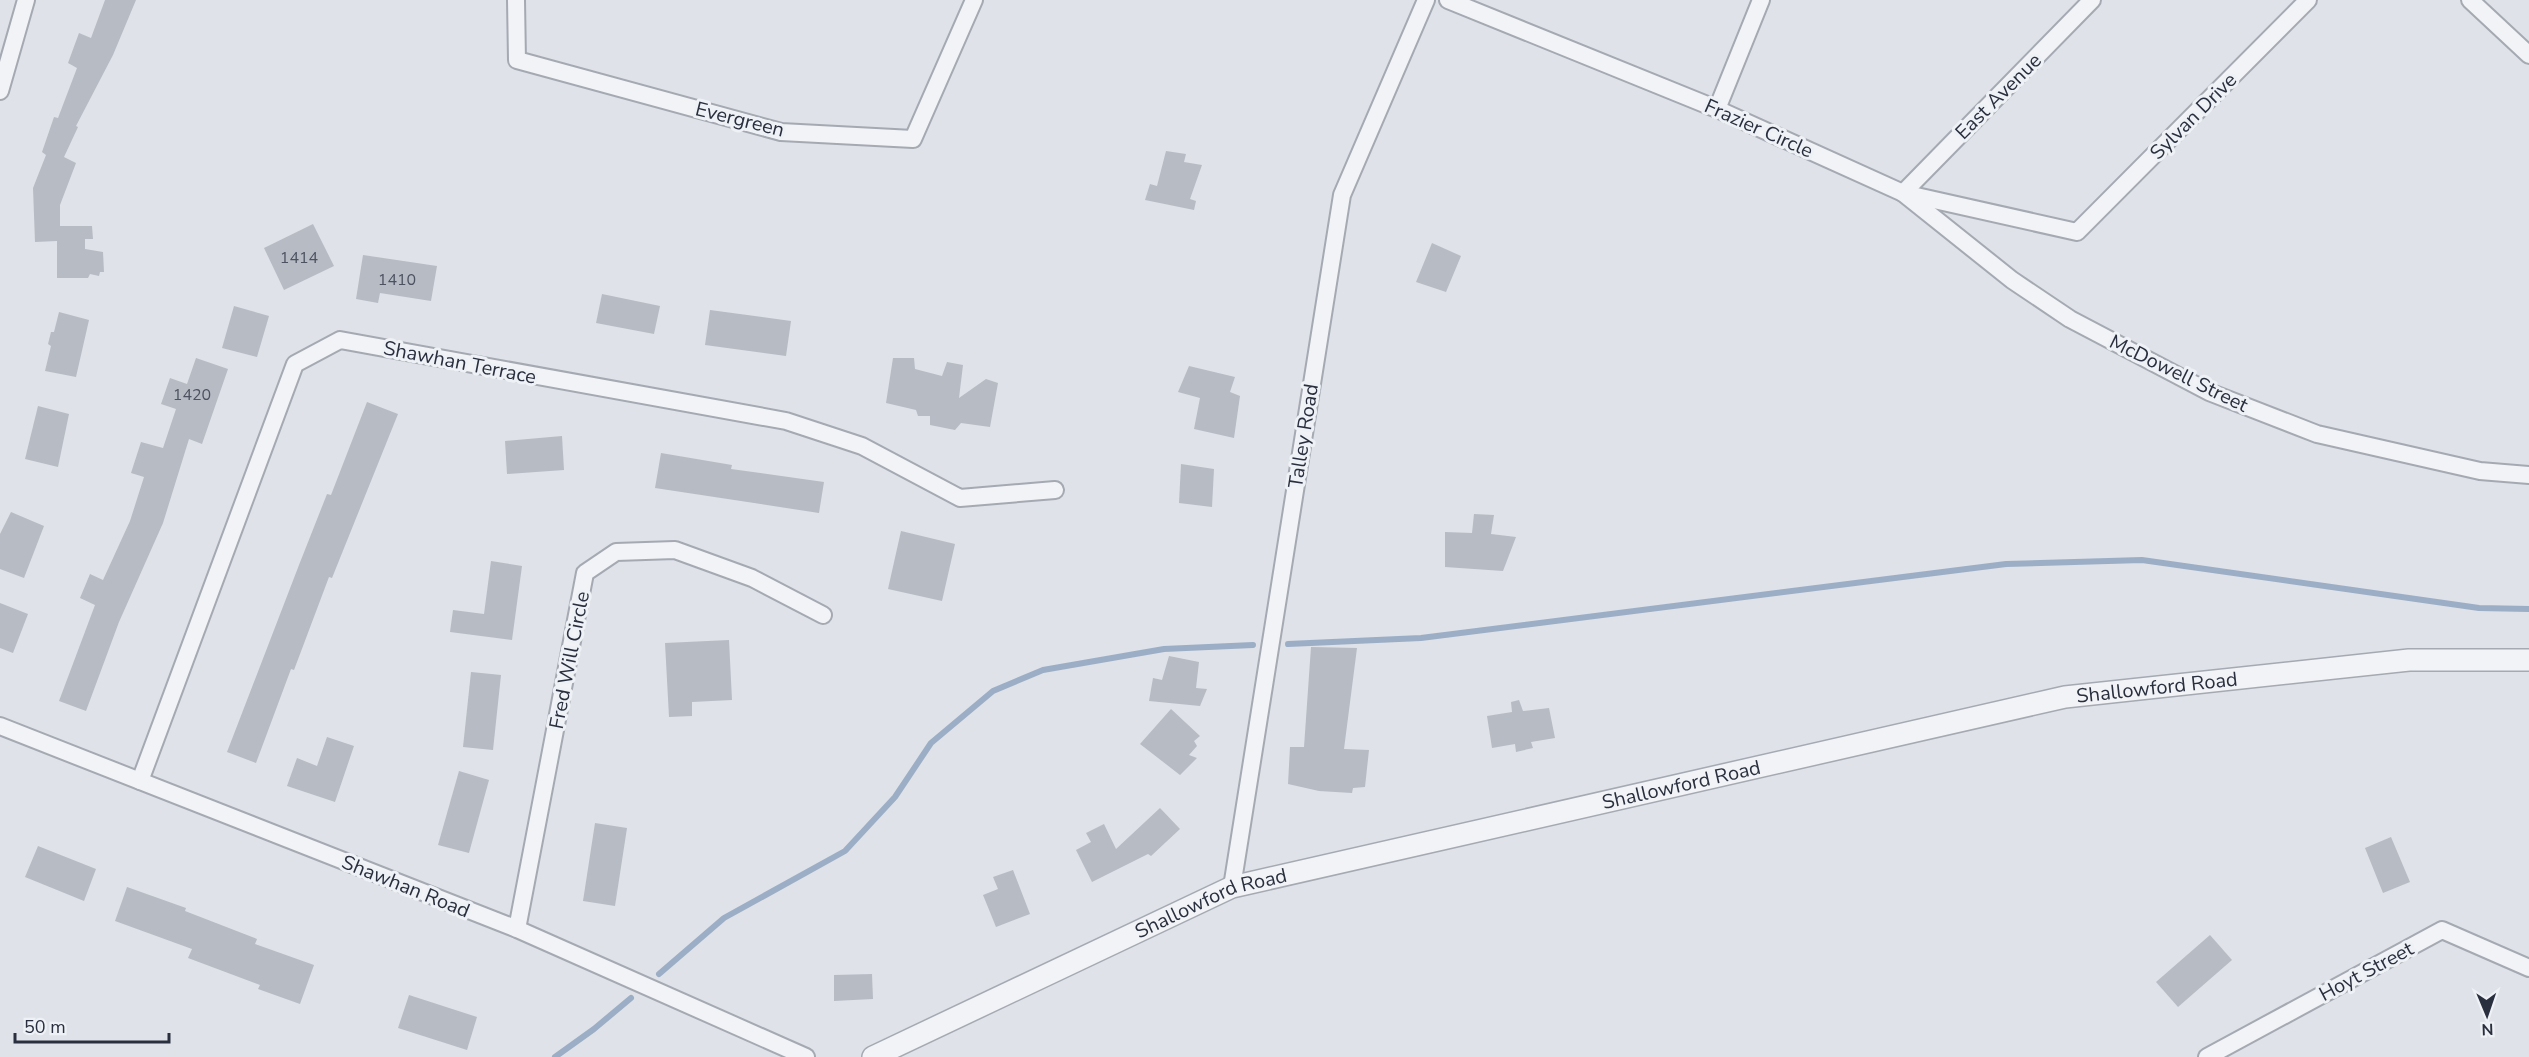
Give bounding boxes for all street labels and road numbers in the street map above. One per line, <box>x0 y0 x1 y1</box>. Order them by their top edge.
street label: East Avenue <box>1949 47 2047 145</box>
street label: Sylvan Drive <box>2144 67 2243 166</box>
street label: Frazier Circle <box>1700 93 1817 164</box>
street label: Evergreen <box>693 95 787 144</box>
street label: McDowell Street <box>2105 328 2253 419</box>
street label: Shawhan Terrace <box>381 334 539 391</box>
street label: Talley Road <box>1282 382 1325 490</box>
street label: Fred Will Circle <box>543 589 596 731</box>
street label: Shallowford Road <box>2075 666 2239 710</box>
street label: Shallowford Road <box>1599 754 1763 816</box>
street label: Shawhan Road <box>338 848 474 924</box>
street label: Shallowford Road <box>1130 862 1289 945</box>
street label: Hoyt Street <box>2314 935 2419 1008</box>

